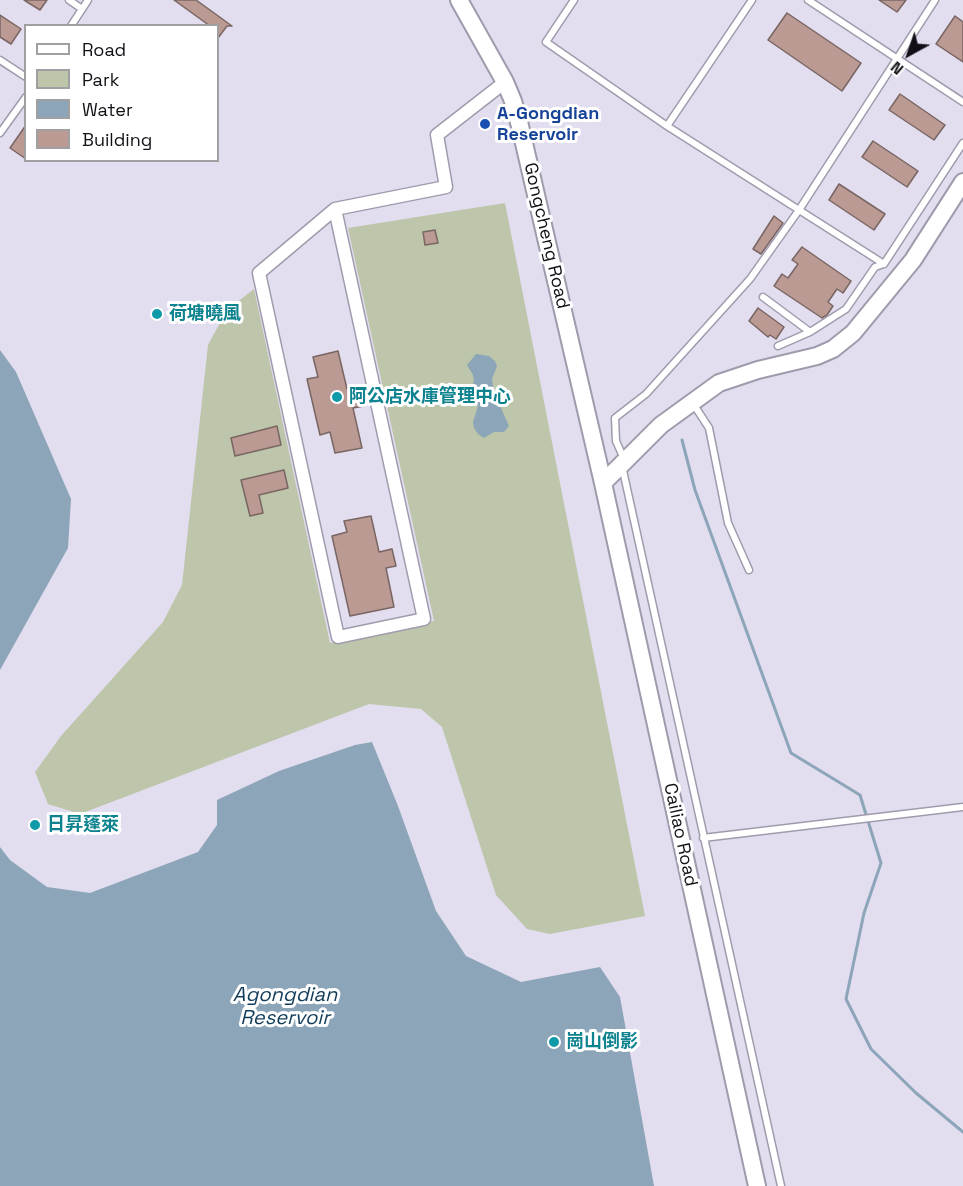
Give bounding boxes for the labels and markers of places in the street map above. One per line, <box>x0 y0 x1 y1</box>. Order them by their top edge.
place label: A-Gongdian Reservoir <box>497 103 599 146</box>
marker: A-Gongdian Reservoir <box>478 117 492 131</box>
place label: 荷塘曉風 <box>169 303 241 325</box>
marker: 荷塘曉風 <box>150 307 164 321</box>
place label: 阿公店水庫管理中心 <box>349 386 511 408</box>
marker: 阿公店水庫管理中心 <box>330 390 344 404</box>
place label: 日昇蓬萊 <box>47 814 119 836</box>
marker: 日昇蓬萊 <box>28 818 42 832</box>
place label: 崗山倒影 <box>566 1031 638 1053</box>
marker: 崗山倒影 <box>547 1035 561 1049</box>

